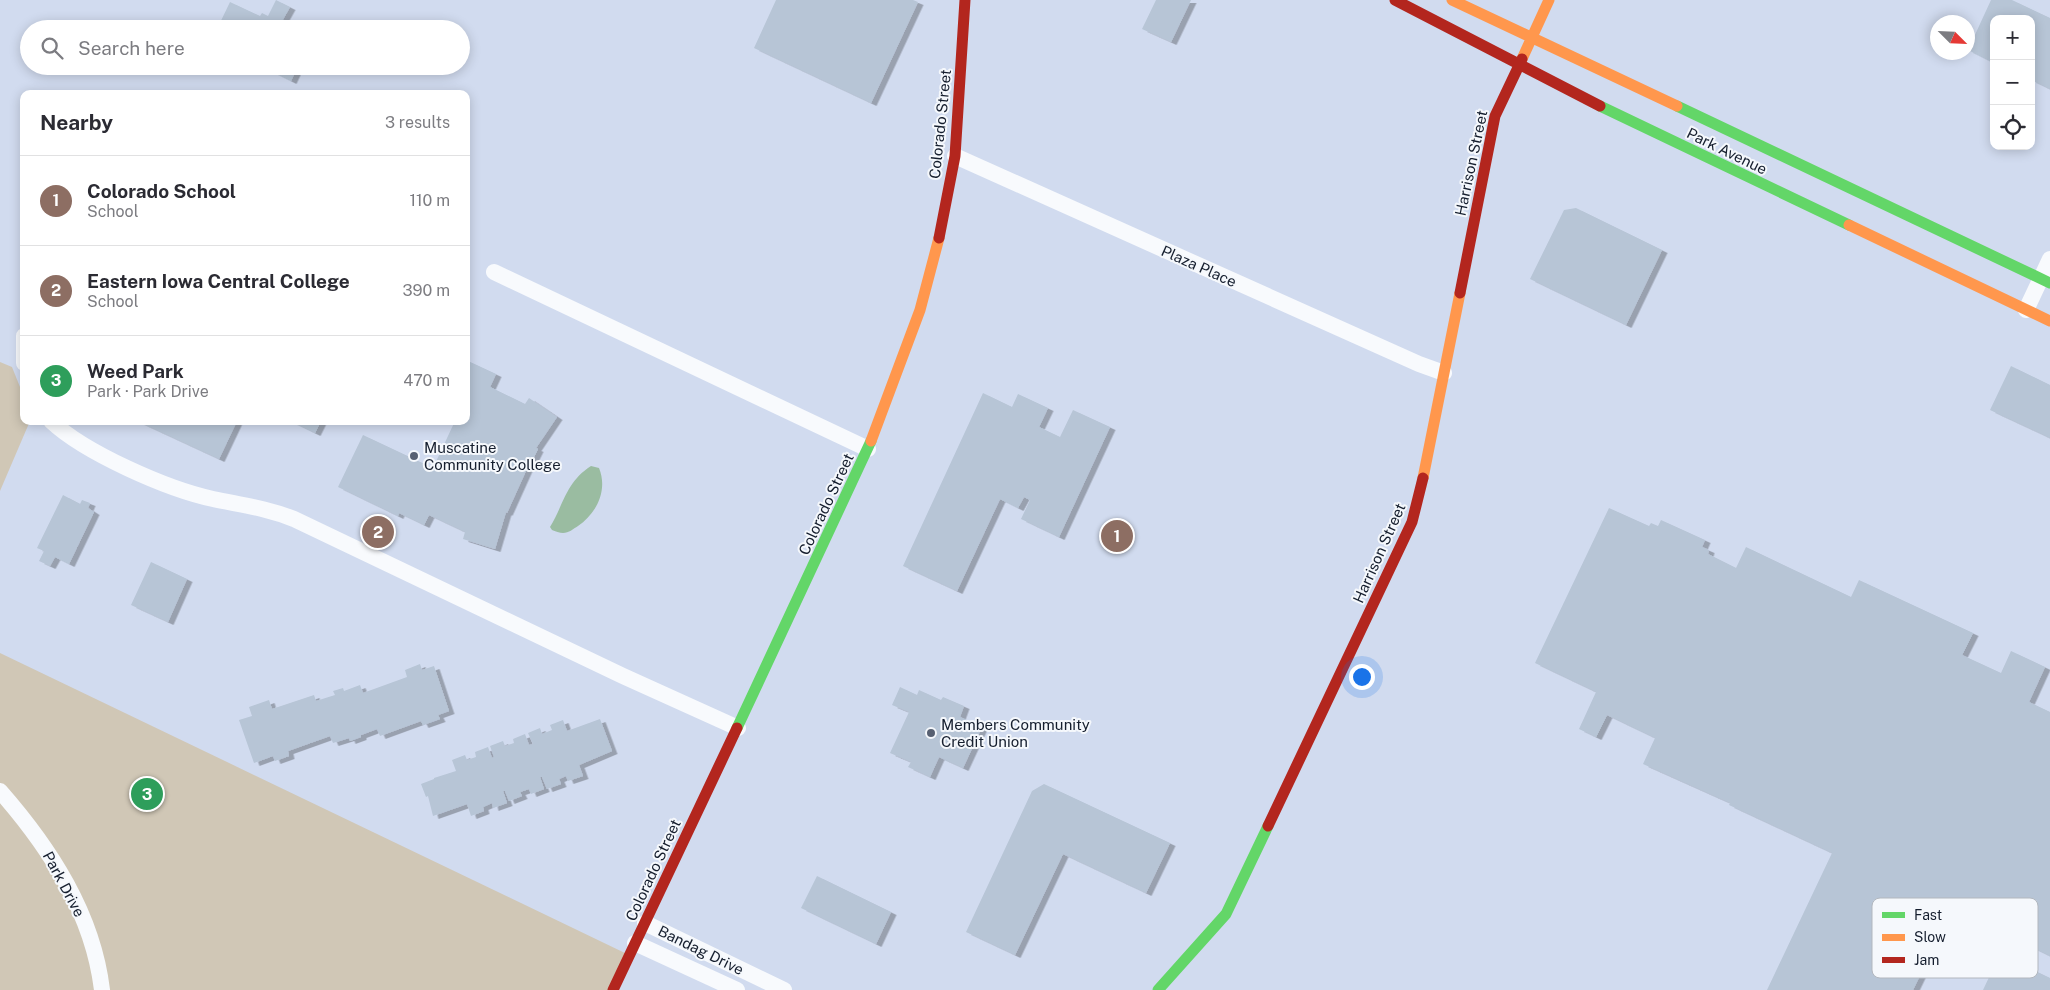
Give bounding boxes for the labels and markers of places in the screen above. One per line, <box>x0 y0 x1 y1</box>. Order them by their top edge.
place label: Muscatine Community College <box>424 439 561 473</box>
marker: Muscatine Community College <box>408 450 420 462</box>
pin: 2 <box>362 513 394 551</box>
pin: 1 <box>1101 517 1133 555</box>
place label: Members Community Credit Union <box>941 716 1090 750</box>
marker: Members Community Credit Union <box>925 727 937 739</box>
pin: 3 <box>131 775 163 813</box>

